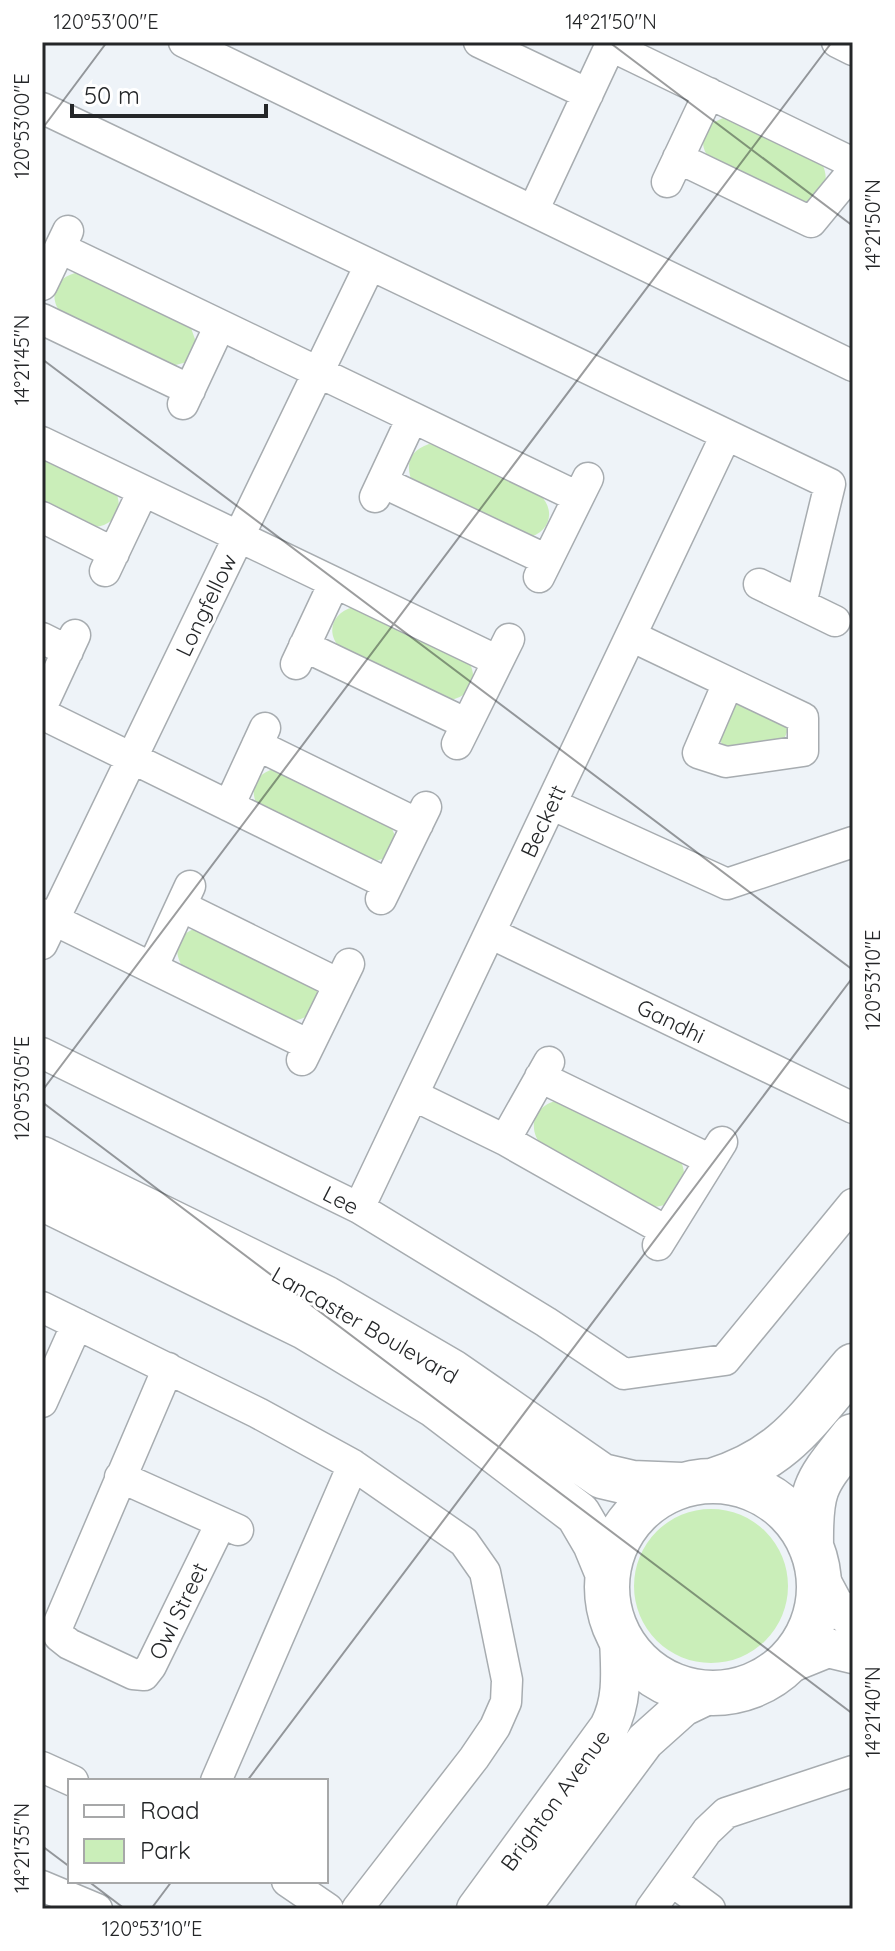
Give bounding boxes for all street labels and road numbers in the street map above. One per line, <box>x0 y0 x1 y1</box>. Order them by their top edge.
street label: Longfellow <box>169 549 243 661</box>
street label: Beckett <box>514 780 572 862</box>
street label: Gandhi <box>632 993 710 1049</box>
street label: Lee <box>318 1179 364 1221</box>
street label: Lancaster Boulevard <box>267 1260 463 1390</box>
street label: Owl Street <box>142 1558 214 1664</box>
street label: Brighton Avenue <box>494 1724 616 1876</box>

